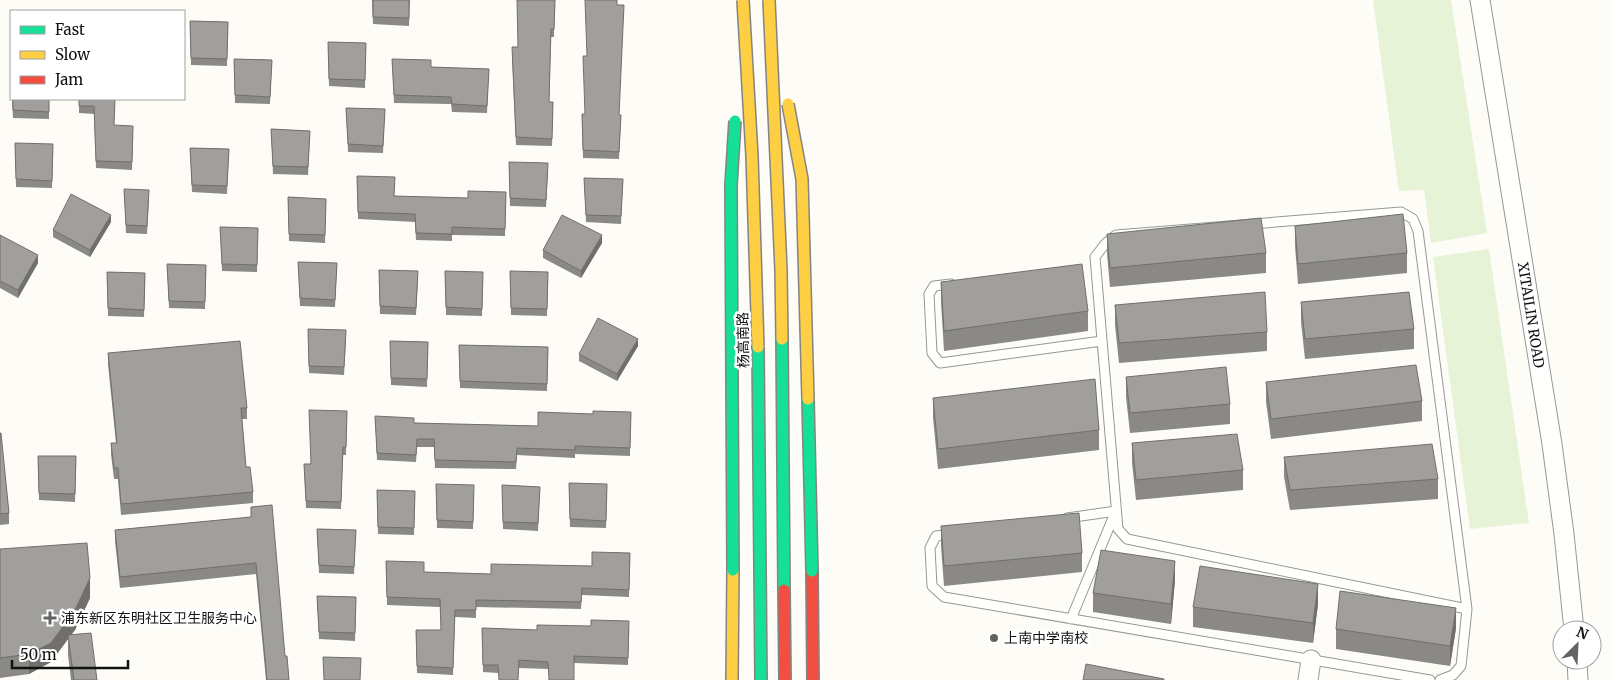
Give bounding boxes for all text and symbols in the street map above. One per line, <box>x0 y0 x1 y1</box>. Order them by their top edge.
legend <box>10 10 185 100</box>
text: Fast <box>55 20 85 39</box>
text: Slow <box>55 45 90 64</box>
text: Jam <box>54 70 83 89</box>
street label: XITAILIN ROAD <box>1514 261 1548 370</box>
street label: 杨高南路 <box>734 312 752 368</box>
place label: 浦东新区东明社区卫生服务中心 <box>61 609 257 627</box>
marker: 浦东新区东明社区卫生服务中心 <box>43 611 57 625</box>
north arrow <box>1552 620 1602 670</box>
text: N <box>1574 623 1591 644</box>
place label: 上南中学南校 <box>1004 629 1088 647</box>
marker: 上南中学南校 <box>988 632 1000 644</box>
scale bar <box>12 638 129 670</box>
text: 50 m <box>20 645 57 664</box>

